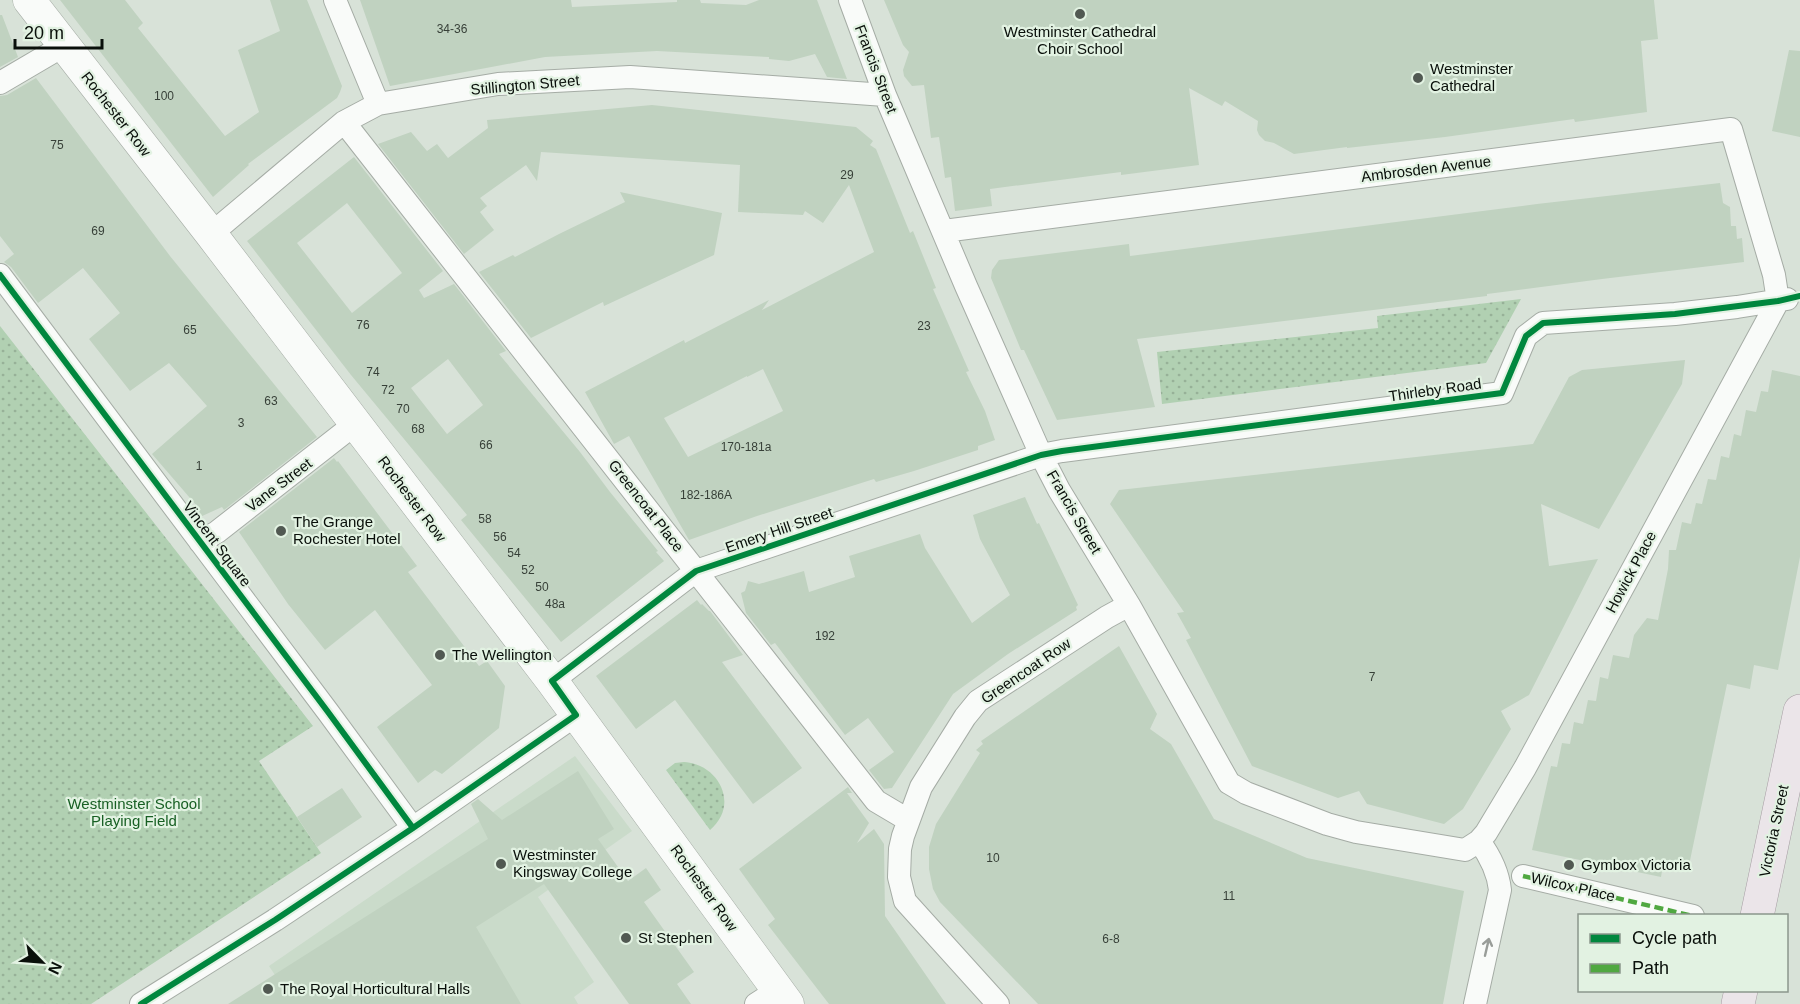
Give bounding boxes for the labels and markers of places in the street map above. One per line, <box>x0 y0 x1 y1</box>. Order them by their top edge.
marker: Westminster Cathedral Choir School <box>1073 7 1087 21</box>
place label: Westminster Cathedral Choir School <box>1004 23 1156 57</box>
place label: Westminster Cathedral <box>1430 60 1513 94</box>
marker: Westminster Cathedral <box>1411 71 1425 85</box>
place label: The Grange Rochester Hotel <box>293 513 401 547</box>
marker: The Grange Rochester Hotel <box>274 524 288 538</box>
place label: The Wellington <box>452 646 552 663</box>
marker: The Wellington <box>433 648 447 662</box>
place label: Westminster Kingsway College <box>513 846 632 880</box>
place label: Gymbox Victoria <box>1581 856 1691 873</box>
marker: Westminster Kingsway College <box>494 857 508 871</box>
marker: Gymbox Victoria <box>1562 858 1576 872</box>
place label: St Stephen <box>638 929 712 946</box>
marker: St Stephen <box>619 931 633 945</box>
place label: The Royal Horticultural Halls <box>280 980 470 997</box>
marker: The Royal Horticultural Halls <box>261 982 275 996</box>

